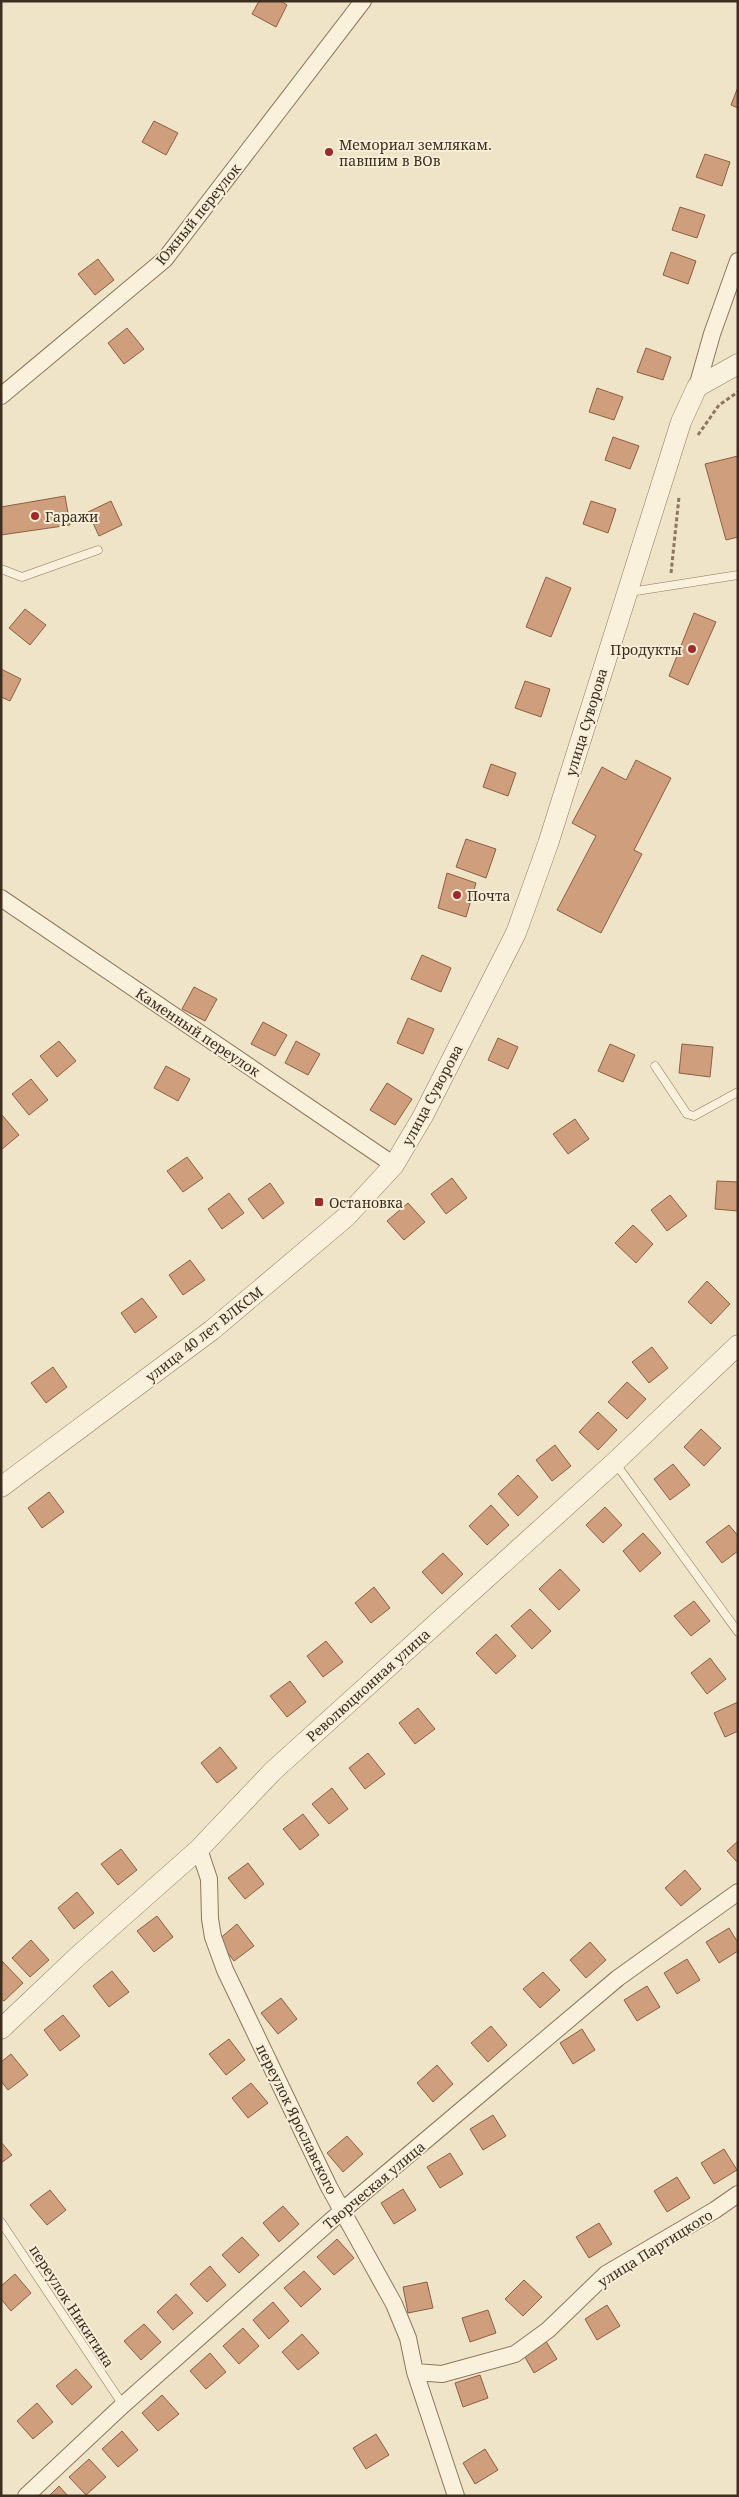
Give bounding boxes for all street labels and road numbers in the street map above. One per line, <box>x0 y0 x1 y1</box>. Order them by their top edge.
street label: Южный переулок <box>151 159 245 269</box>
street label: улица Суворова <box>561 666 611 778</box>
street label: Каменный переулок <box>132 983 265 1081</box>
street label: улица Суворова <box>397 1041 467 1149</box>
street label: улица 40 лет ВЛКСМ <box>141 1282 267 1386</box>
street label: Революционная улица <box>302 1624 434 1746</box>
street label: переулок Ярославского <box>252 2041 342 2197</box>
street label: Творческая улица <box>319 2137 429 2233</box>
street label: улица Партицкого <box>594 2205 716 2291</box>
street label: переулок Никитина <box>25 2241 119 2371</box>

